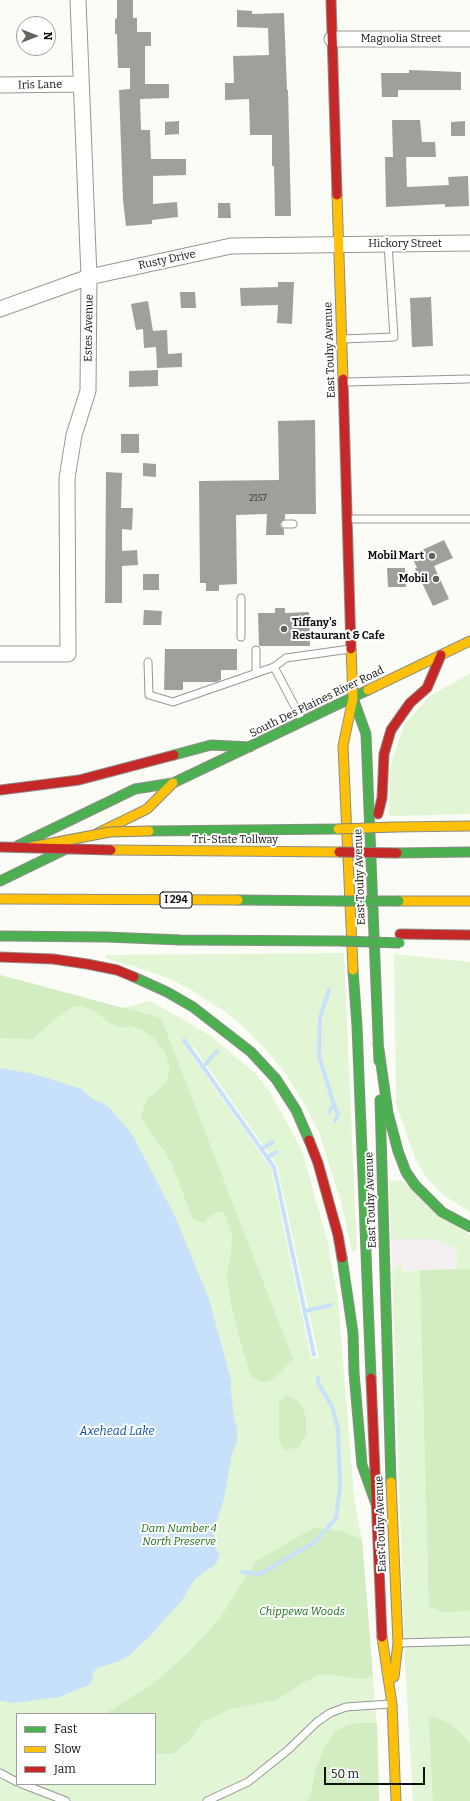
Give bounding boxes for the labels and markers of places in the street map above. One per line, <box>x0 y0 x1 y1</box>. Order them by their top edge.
place label: Mobil Mart <box>368 549 424 563</box>
marker: Mobil Mart <box>427 551 437 561</box>
place label: Mobil <box>399 572 428 586</box>
marker: Mobil <box>431 574 441 584</box>
place label: Tiffany's Restaurant & Cafe <box>292 616 385 642</box>
marker: Tiffany's Restaurant & Cafe <box>279 624 289 634</box>

